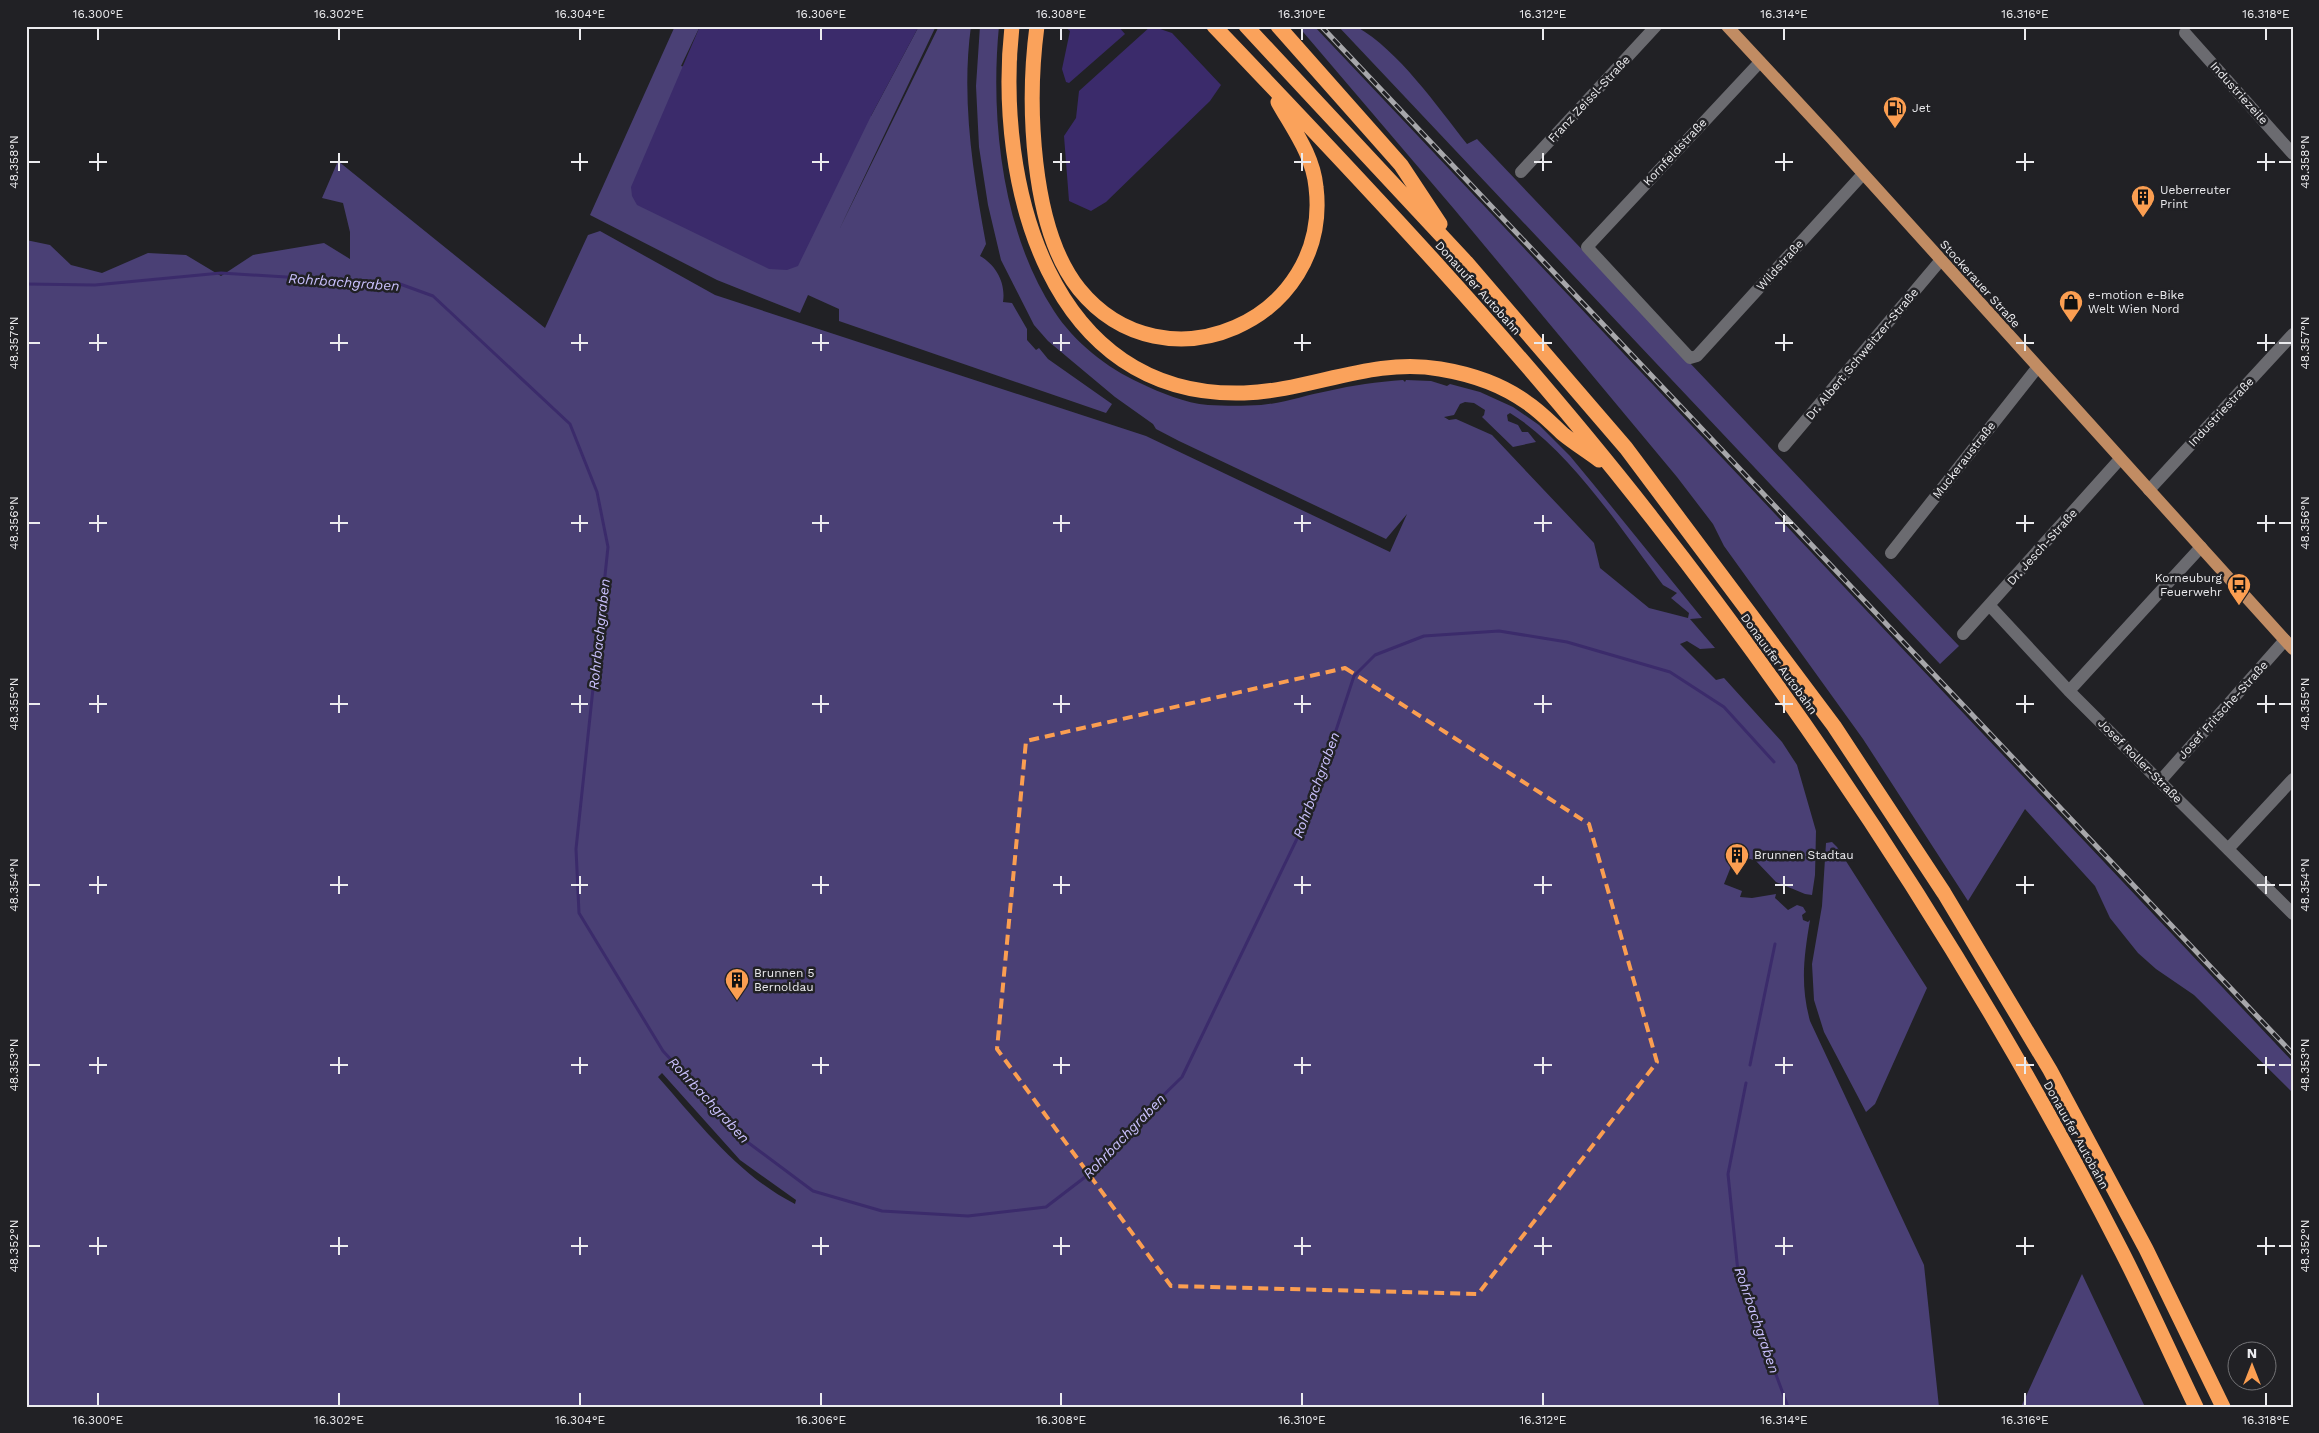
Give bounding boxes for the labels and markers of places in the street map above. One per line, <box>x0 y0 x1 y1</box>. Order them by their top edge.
fuel station icon: Jet <box>1882 95 1908 129</box>
place label: Jet <box>1912 101 1930 115</box>
place label: Ueberreuter Print <box>2160 183 2231 211</box>
building icon: Ueberreuter Print <box>2130 184 2156 218</box>
place label: e-motion e-Bike Welt Wien Nord <box>2088 288 2184 316</box>
shop icon: e-motion e-Bike Welt Wien Nord <box>2058 289 2084 323</box>
place label: Korneuburg Feuerwehr <box>2155 571 2223 599</box>
bus stop icon: Korneuburg Feuerwehr <box>2226 572 2252 606</box>
building icon: Brunnen Stadtau <box>1724 842 1750 876</box>
place label: Brunnen Stadtau <box>1754 848 1854 862</box>
place label: Brunnen 5 Bernoldau <box>754 966 814 994</box>
building icon: Brunnen 5 Bernoldau <box>724 967 750 1001</box>

